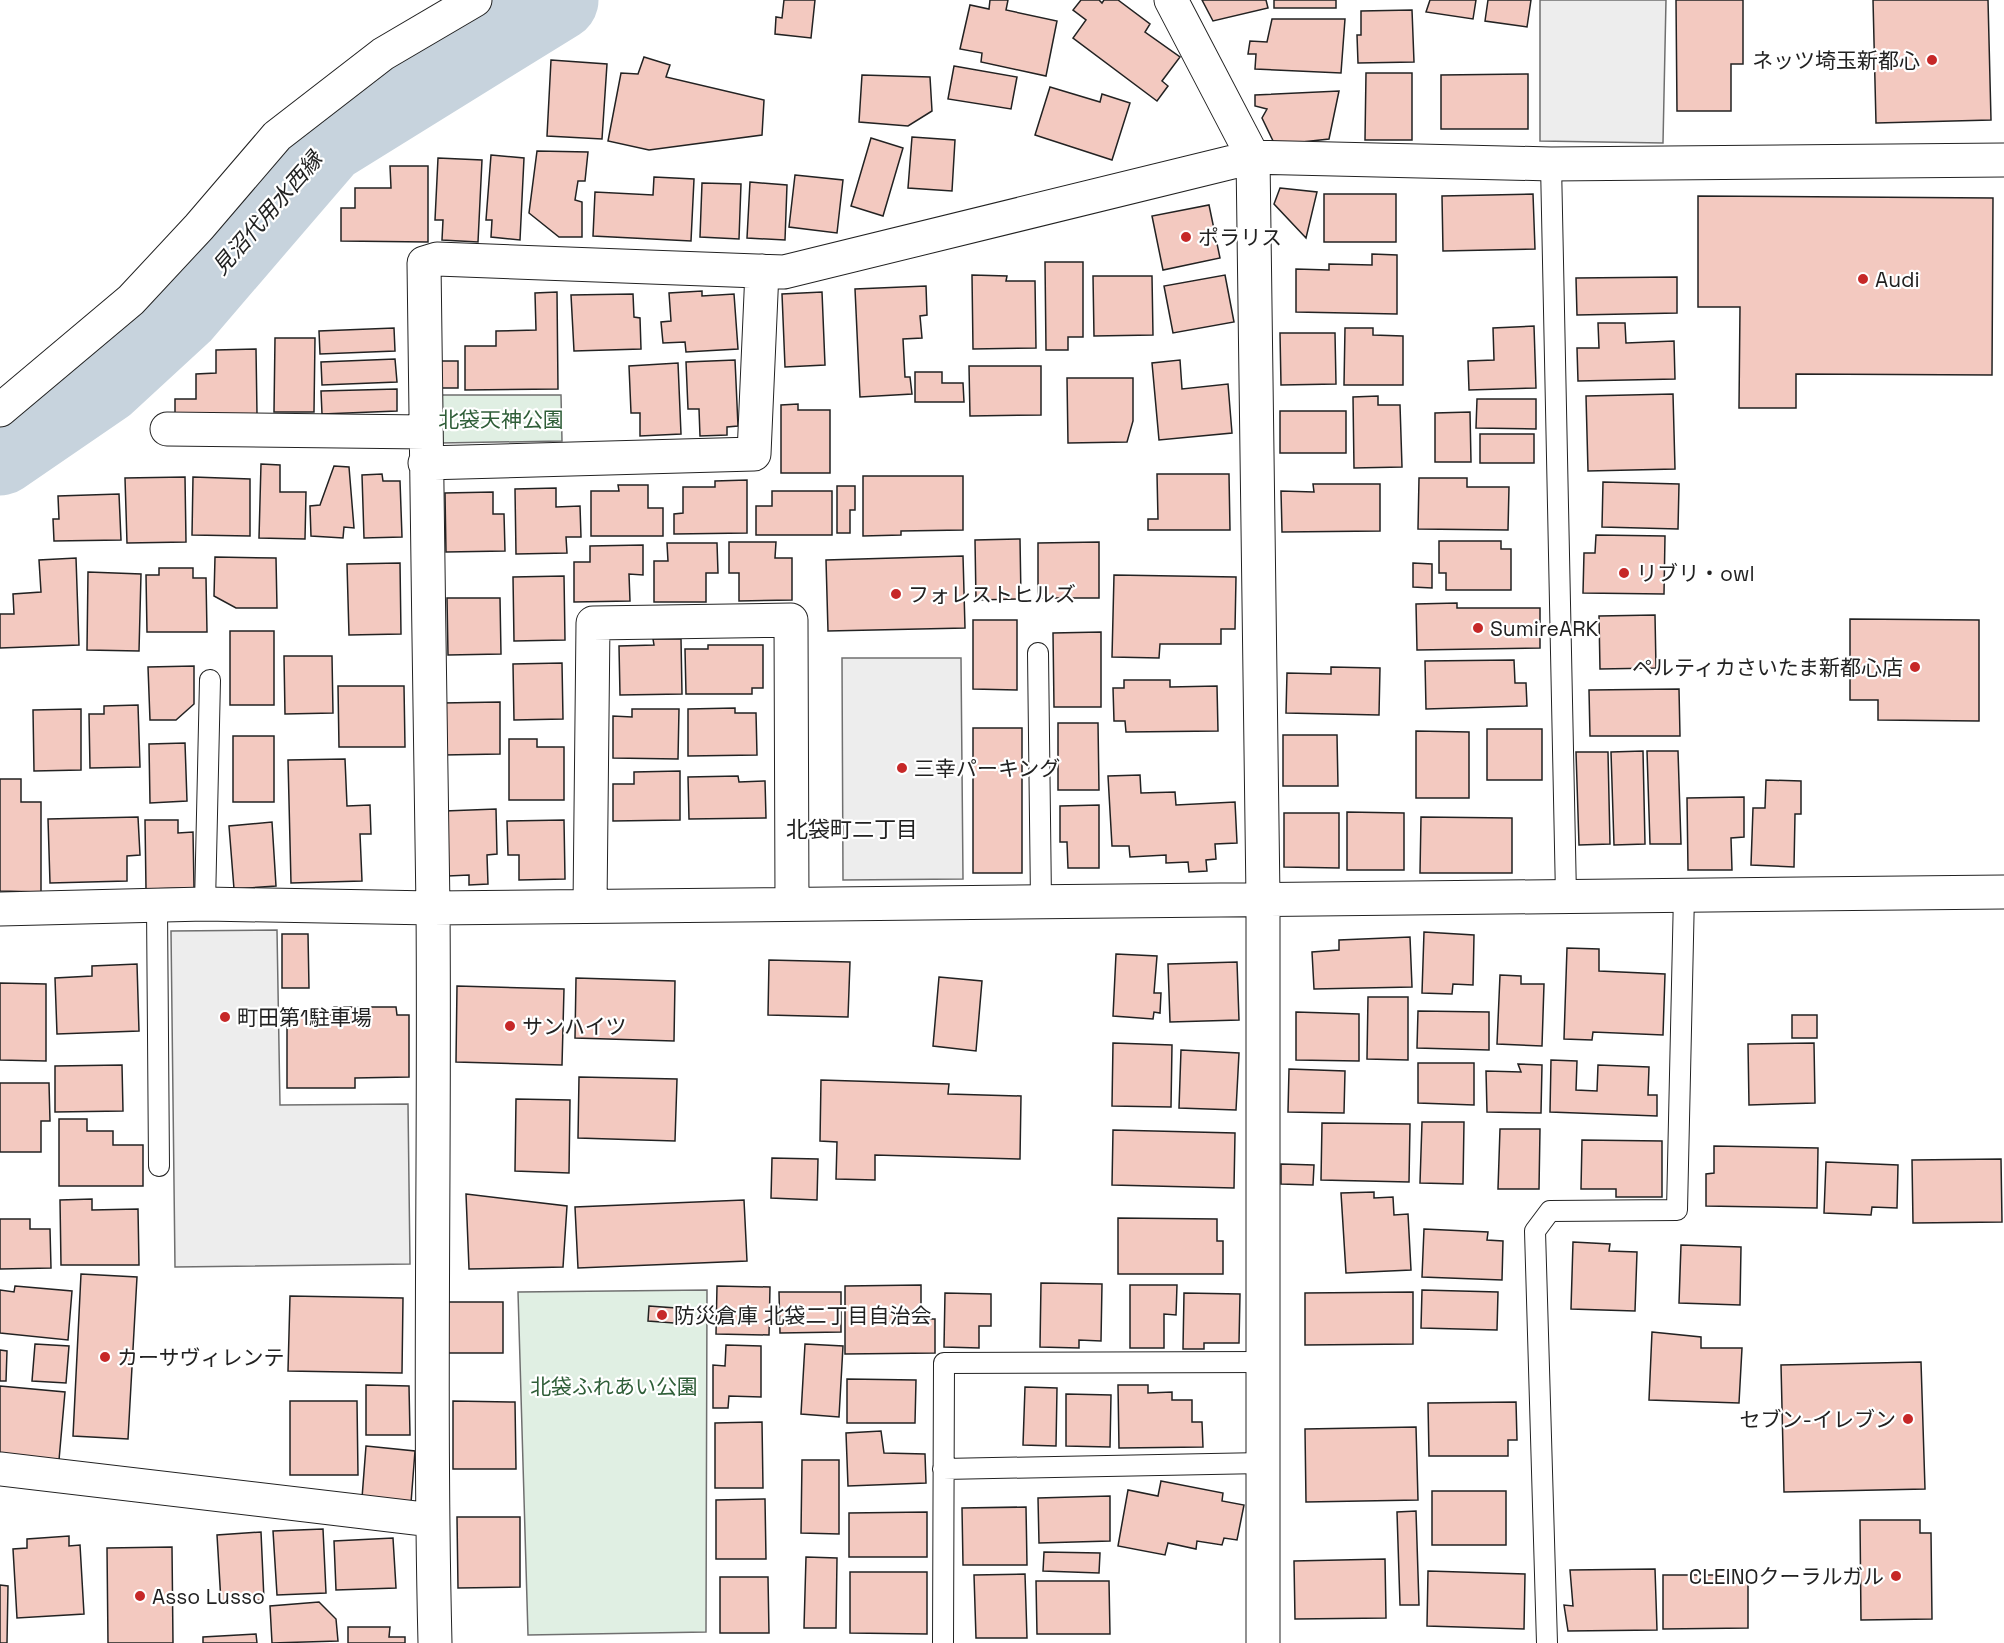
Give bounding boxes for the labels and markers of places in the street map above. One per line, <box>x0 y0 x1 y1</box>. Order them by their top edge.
place label: ネッツ埼玉新都心 <box>1752 47 1920 74</box>
marker: ネッツ埼玉新都心 <box>1925 53 1939 67</box>
place label: ポラリス <box>1198 224 1282 251</box>
marker: ポラリス <box>1179 230 1193 244</box>
place label: Audi <box>1875 266 1920 293</box>
marker: Audi <box>1856 272 1870 286</box>
place label: リブリ・owl <box>1636 560 1755 587</box>
marker: リブリ・owl <box>1617 566 1631 580</box>
place label: フォレストヒルズ <box>908 581 1076 608</box>
marker: フォレストヒルズ <box>889 587 903 601</box>
place label: SumireARK <box>1490 615 1598 642</box>
marker: SumireARK <box>1471 621 1485 635</box>
place label: ペルティカさいたま新都心店 <box>1632 654 1903 681</box>
marker: ペルティカさいたま新都心店 <box>1908 660 1922 674</box>
place label: 三幸パーキング <box>914 755 1060 782</box>
marker: 三幸パーキング <box>895 761 909 775</box>
place label: 町田第1駐車場 <box>237 1004 372 1031</box>
marker: 町田第1駐車場 <box>218 1010 232 1024</box>
place label: サンハイツ <box>522 1013 627 1040</box>
marker: サンハイツ <box>503 1019 517 1033</box>
place label: 防災倉庫 北袋二丁目自治会 <box>674 1302 931 1329</box>
marker: 防災倉庫 北袋二丁目自治会 <box>655 1308 669 1322</box>
place label: カーサヴィレンテ <box>117 1344 285 1371</box>
marker: カーサヴィレンテ <box>98 1350 112 1364</box>
place label: セブン-イレブン <box>1739 1406 1896 1433</box>
marker: セブン-イレブン <box>1901 1412 1915 1426</box>
place label: CLEINOクーラルガル <box>1689 1563 1884 1590</box>
marker: CLEINOクーラルガル <box>1889 1569 1903 1583</box>
place label: Asso Lusso <box>152 1583 265 1610</box>
marker: Asso Lusso <box>133 1589 147 1603</box>

